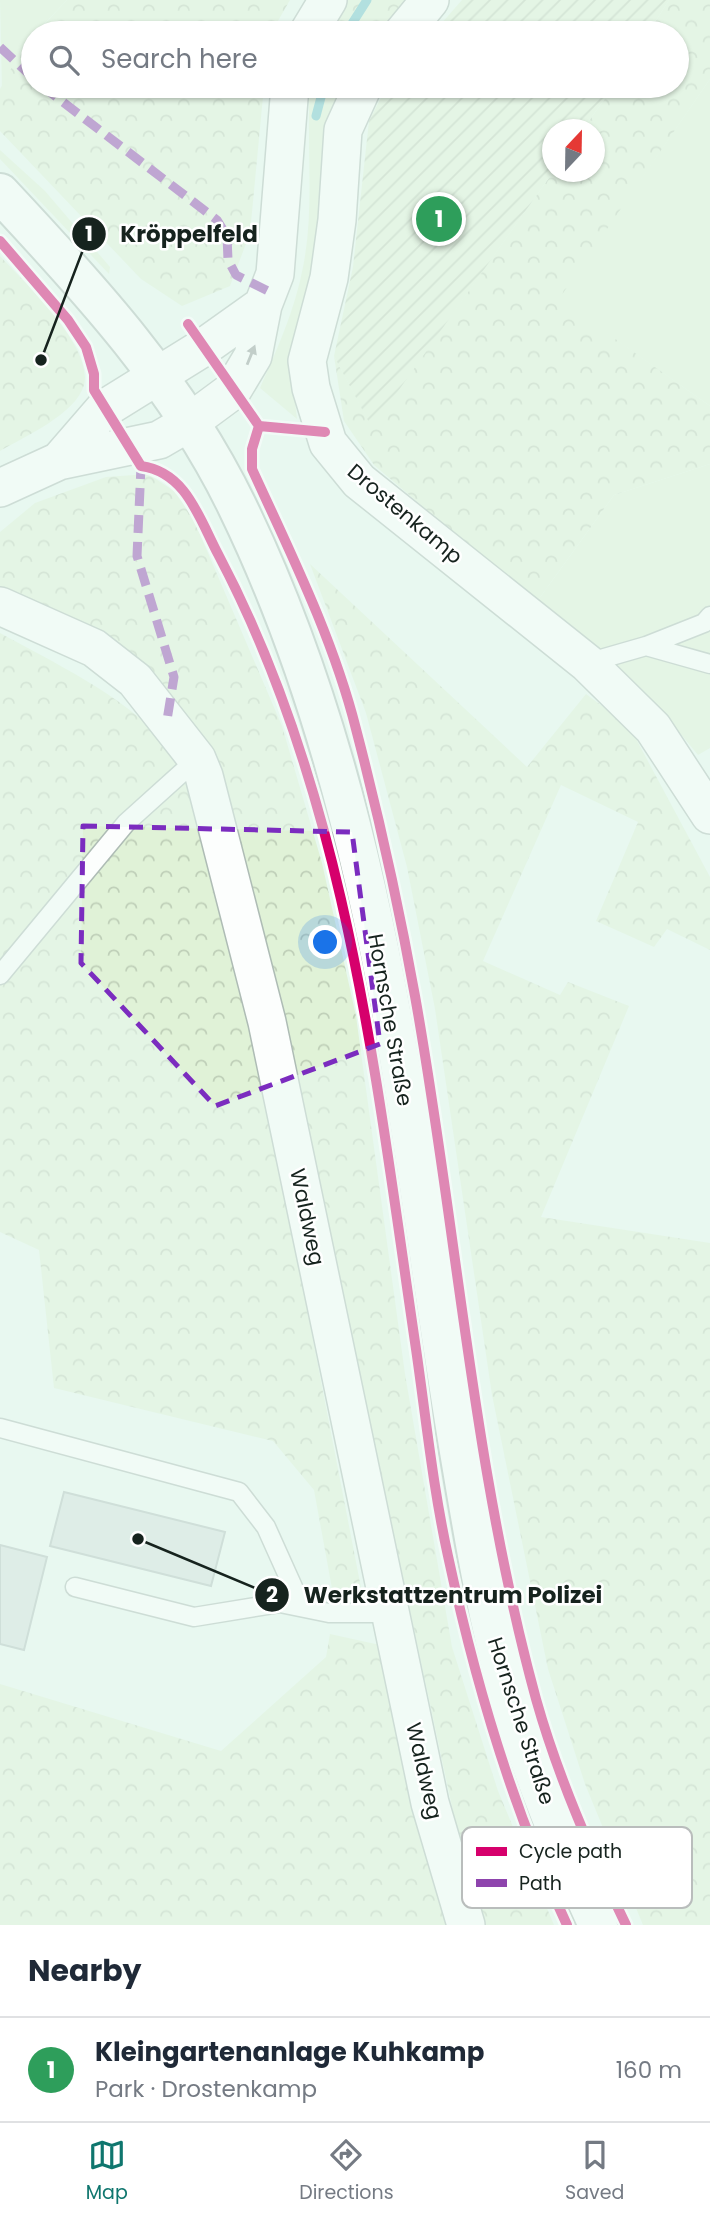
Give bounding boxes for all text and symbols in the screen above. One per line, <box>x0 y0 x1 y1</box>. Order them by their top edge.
search box <box>21 21 689 98</box>
icon: search <box>45 41 83 79</box>
text: Search here <box>101 41 258 77</box>
north arrow <box>542 119 605 182</box>
pin: 1 <box>416 193 462 245</box>
callout: Kröppelfeld <box>71 212 272 256</box>
text: Kröppelfeld <box>120 218 258 250</box>
text: 1 <box>85 219 93 248</box>
one-way arrow <box>245 345 256 366</box>
street label: Drostenkamp <box>342 457 469 570</box>
your location <box>308 925 342 959</box>
street label: Hornsche Straße <box>361 932 420 1108</box>
street label: Waldweg <box>283 1166 332 1268</box>
callout: Werkstattzentrum Polizei <box>255 1573 617 1617</box>
text: Werkstattzentrum Polizei <box>304 1579 602 1611</box>
text: 2 <box>266 1580 278 1609</box>
street label: Hornsche Straße <box>481 1633 562 1808</box>
street label: Waldweg <box>399 1720 450 1822</box>
legend <box>462 1827 692 1908</box>
text: Cycle path <box>519 1838 622 1865</box>
text: Path <box>519 1870 562 1897</box>
text: Nearby <box>28 1949 142 1992</box>
text: Kleingartenanlage Kuhkamp <box>95 2034 484 2070</box>
text: 1 <box>47 2054 55 2086</box>
text: 160 m <box>616 2054 682 2086</box>
text: Park · Drostenkamp <box>95 2073 317 2105</box>
tab: Map <box>86 2136 128 2207</box>
tab: Directions <box>299 2136 394 2207</box>
tab: Saved <box>565 2136 624 2207</box>

